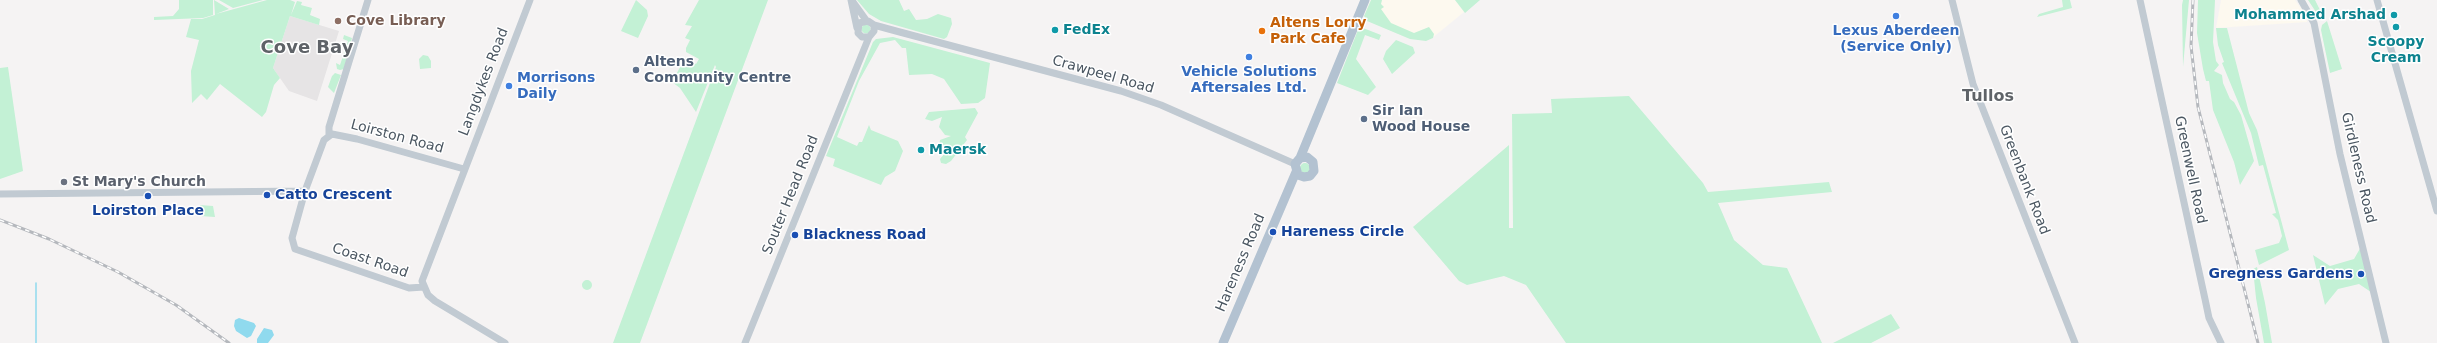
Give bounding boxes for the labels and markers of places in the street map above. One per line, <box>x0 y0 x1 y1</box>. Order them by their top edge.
place label: Mohammed Arshad <box>2234 7 2386 23</box>
marker: Mohammed Arshad <box>2389 10 2399 20</box>
marker: Lexus Aberdeen (Service Only) <box>1891 11 1901 21</box>
place label: Cove Library <box>346 13 446 29</box>
place label: Altens Lorry Park Cafe <box>1270 15 1366 48</box>
marker: Cove Library <box>333 16 343 26</box>
place label: FedEx <box>1063 22 1110 38</box>
marker: Scoopy Cream <box>2391 22 2401 32</box>
place label: Lexus Aberdeen (Service Only) <box>1833 23 1959 56</box>
marker: FedEx <box>1050 25 1060 35</box>
marker: Altens Lorry Park Cafe <box>1257 26 1267 36</box>
place label: Scoopy Cream <box>2368 34 2424 66</box>
marker: Vehicle Solutions Aftersales Ltd. <box>1244 52 1254 62</box>
place label: Altens Community Centre <box>644 54 791 86</box>
place label: Vehicle Solutions Aftersales Ltd. <box>1181 64 1317 96</box>
marker: Altens Community Centre <box>631 65 641 75</box>
place label: Morrisons Daily <box>517 70 595 102</box>
marker: Morrisons Daily <box>504 81 514 91</box>
place label: Sir Ian Wood House <box>1372 103 1470 136</box>
marker: Sir Ian Wood House <box>1359 114 1369 124</box>
place label: Maersk <box>929 142 986 158</box>
marker: Maersk <box>916 145 926 155</box>
place label: St Mary's Church <box>72 174 206 190</box>
marker: St Mary's Church <box>59 177 69 187</box>
place label: Catto Crescent <box>275 187 392 203</box>
marker: Catto Crescent <box>262 190 272 200</box>
marker: Loirston Place <box>143 191 153 201</box>
place label: Loirston Place <box>92 203 204 219</box>
place label: Hareness Circle <box>1281 224 1404 240</box>
place label: Blackness Road <box>803 227 926 243</box>
marker: Hareness Circle <box>1268 227 1278 237</box>
marker: Blackness Road <box>790 230 800 240</box>
place label: Gregness Gardens <box>2208 266 2353 282</box>
marker: Gregness Gardens <box>2356 269 2366 279</box>

